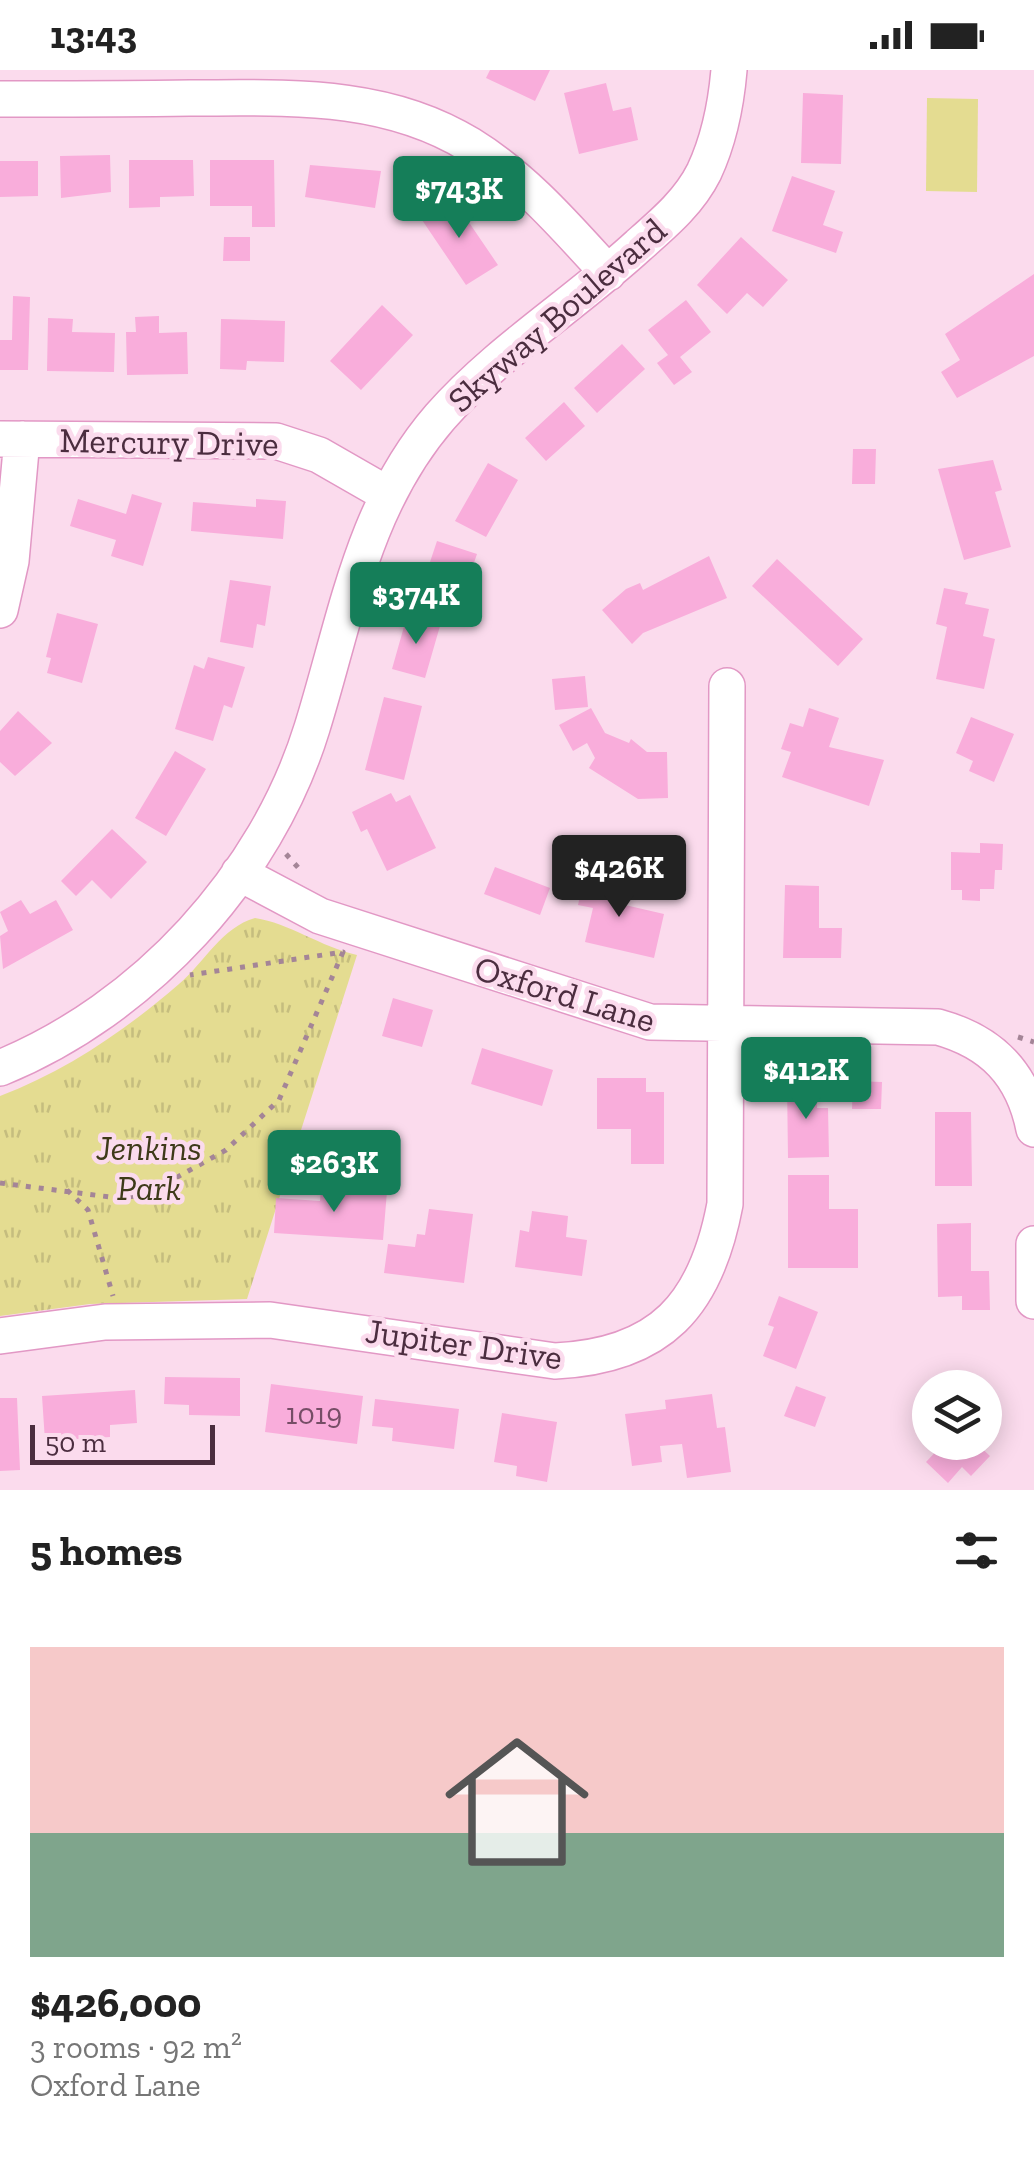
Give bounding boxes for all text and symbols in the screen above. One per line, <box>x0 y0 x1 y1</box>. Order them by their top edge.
text: 13:43 <box>50 12 137 58</box>
pin: $743K <box>389 156 529 241</box>
text: $743K <box>415 169 503 207</box>
street label: Skyway Boulevard <box>439 209 675 421</box>
street label: Mercury Drive <box>59 419 279 465</box>
pin: $374K <box>346 562 486 647</box>
text: $374K <box>372 575 460 613</box>
pin: $426K <box>549 835 689 920</box>
text: $426K <box>574 848 664 886</box>
street label: Oxford Lane <box>470 947 660 1041</box>
pin: $412K <box>736 1037 876 1122</box>
text: $412K <box>763 1050 849 1088</box>
park label: Jenkins Park <box>95 1127 202 1209</box>
pin: $263K <box>264 1130 404 1215</box>
text: $263K <box>290 1143 378 1181</box>
street label: Jupiter Drive <box>363 1309 565 1379</box>
map controls <box>912 1370 1002 1460</box>
button: layers <box>912 1370 1002 1460</box>
house number: 1019 <box>286 1396 342 1432</box>
scale bar <box>30 1420 215 1464</box>
text: 50 m <box>45 1426 106 1459</box>
icon: filters <box>949 1523 1004 1578</box>
text: 5 homes <box>30 1525 183 1576</box>
icon: home <box>427 1712 607 1892</box>
text: $426,000 <box>30 1977 202 2028</box>
text: 3 rooms · 92 m² <box>30 2028 242 2066</box>
text: Oxford Lane <box>30 2066 201 2104</box>

